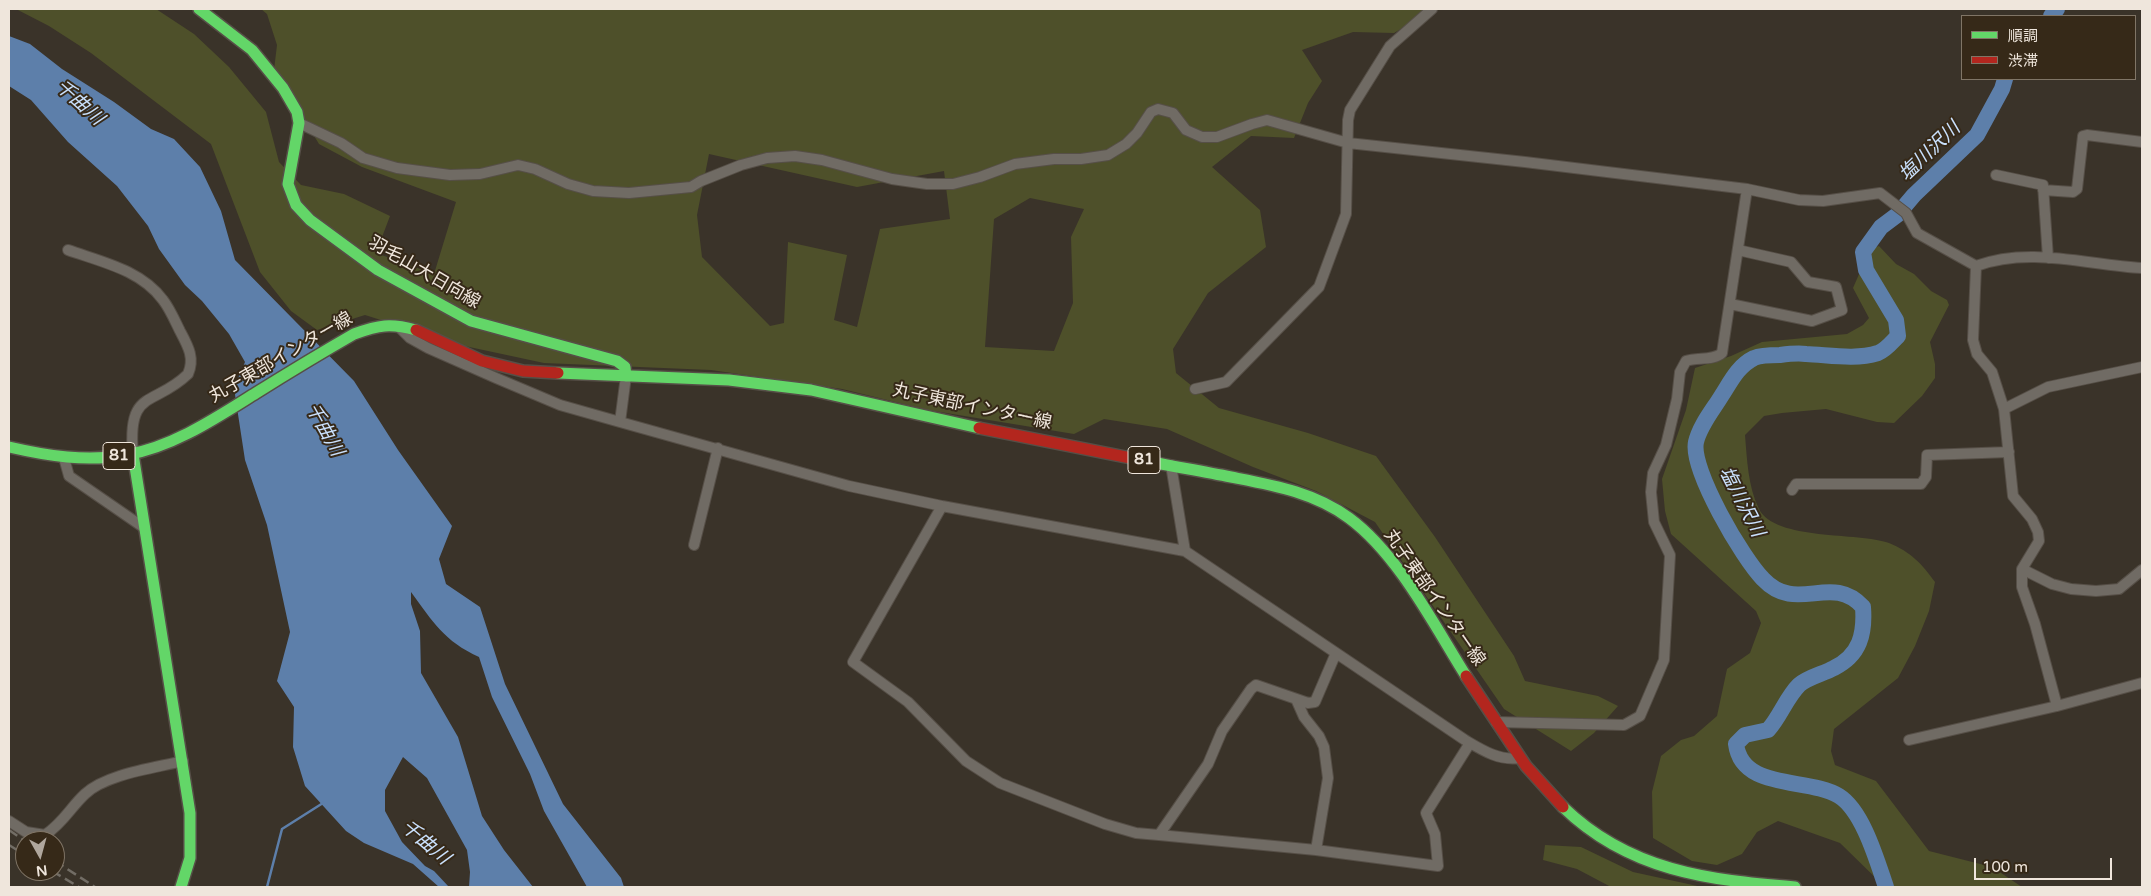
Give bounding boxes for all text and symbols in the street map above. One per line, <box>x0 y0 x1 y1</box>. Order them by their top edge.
legend <box>1961 15 2136 80</box>
text: 順調 <box>2008 27 2038 45</box>
text: 渋滞 <box>2008 52 2038 70</box>
water label: 千曲川 <box>50 75 108 131</box>
water label: 塩川沢川 <box>1895 117 1965 187</box>
street label: 羽毛山大日向線 <box>364 232 484 314</box>
street label: 丸子東部インター線 <box>205 308 357 408</box>
street label: 丸子東部インター線 <box>891 380 1053 434</box>
water label: 千曲川 <box>300 400 348 460</box>
road number: 81 <box>103 442 135 470</box>
road number: 81 <box>1128 446 1160 474</box>
water label: 塩川沢川 <box>1714 463 1768 541</box>
street label: 丸子東部インター線 <box>1379 525 1489 671</box>
water label: 千曲川 <box>396 816 454 870</box>
north arrow <box>15 831 65 881</box>
scale bar <box>1976 848 2114 880</box>
text: 100 m <box>1982 858 2028 876</box>
text: N <box>35 861 48 880</box>

